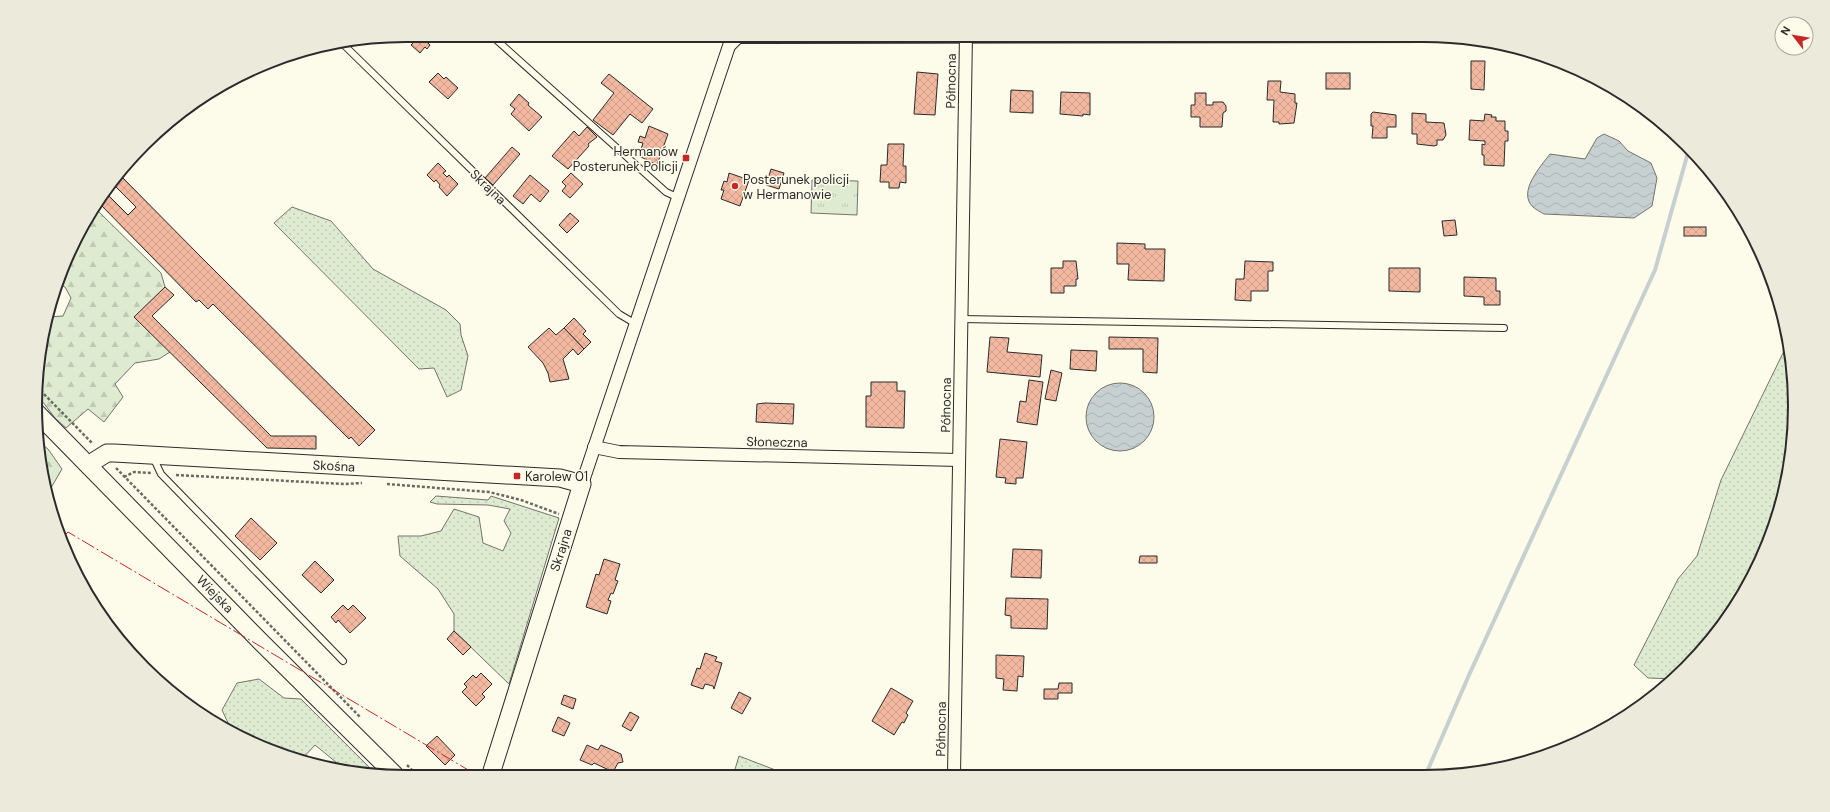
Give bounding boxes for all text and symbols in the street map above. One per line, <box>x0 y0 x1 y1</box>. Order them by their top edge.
north arrow <box>1774 16 1814 56</box>
text: N <box>1777 24 1793 38</box>
street label: Północna <box>942 53 960 109</box>
place label: Hermanów Posterunek Policji <box>573 143 678 175</box>
marker: Hermanów Posterunek Policji <box>681 153 691 163</box>
street label: Skrajna <box>466 166 510 208</box>
place label: Posterunek policji w Hermanowie <box>743 171 849 203</box>
marker: Posterunek policji w Hermanowie <box>730 181 740 191</box>
street label: Północna <box>937 377 955 433</box>
street label: Słoneczna <box>746 433 808 451</box>
street label: Skośna <box>312 456 356 476</box>
place label: Karolew 01 <box>525 468 588 485</box>
marker: Karolew 01 <box>512 471 522 481</box>
street label: Skrajna <box>546 527 576 573</box>
street label: Wiejska <box>193 571 237 617</box>
street label: Północna <box>932 701 950 757</box>

